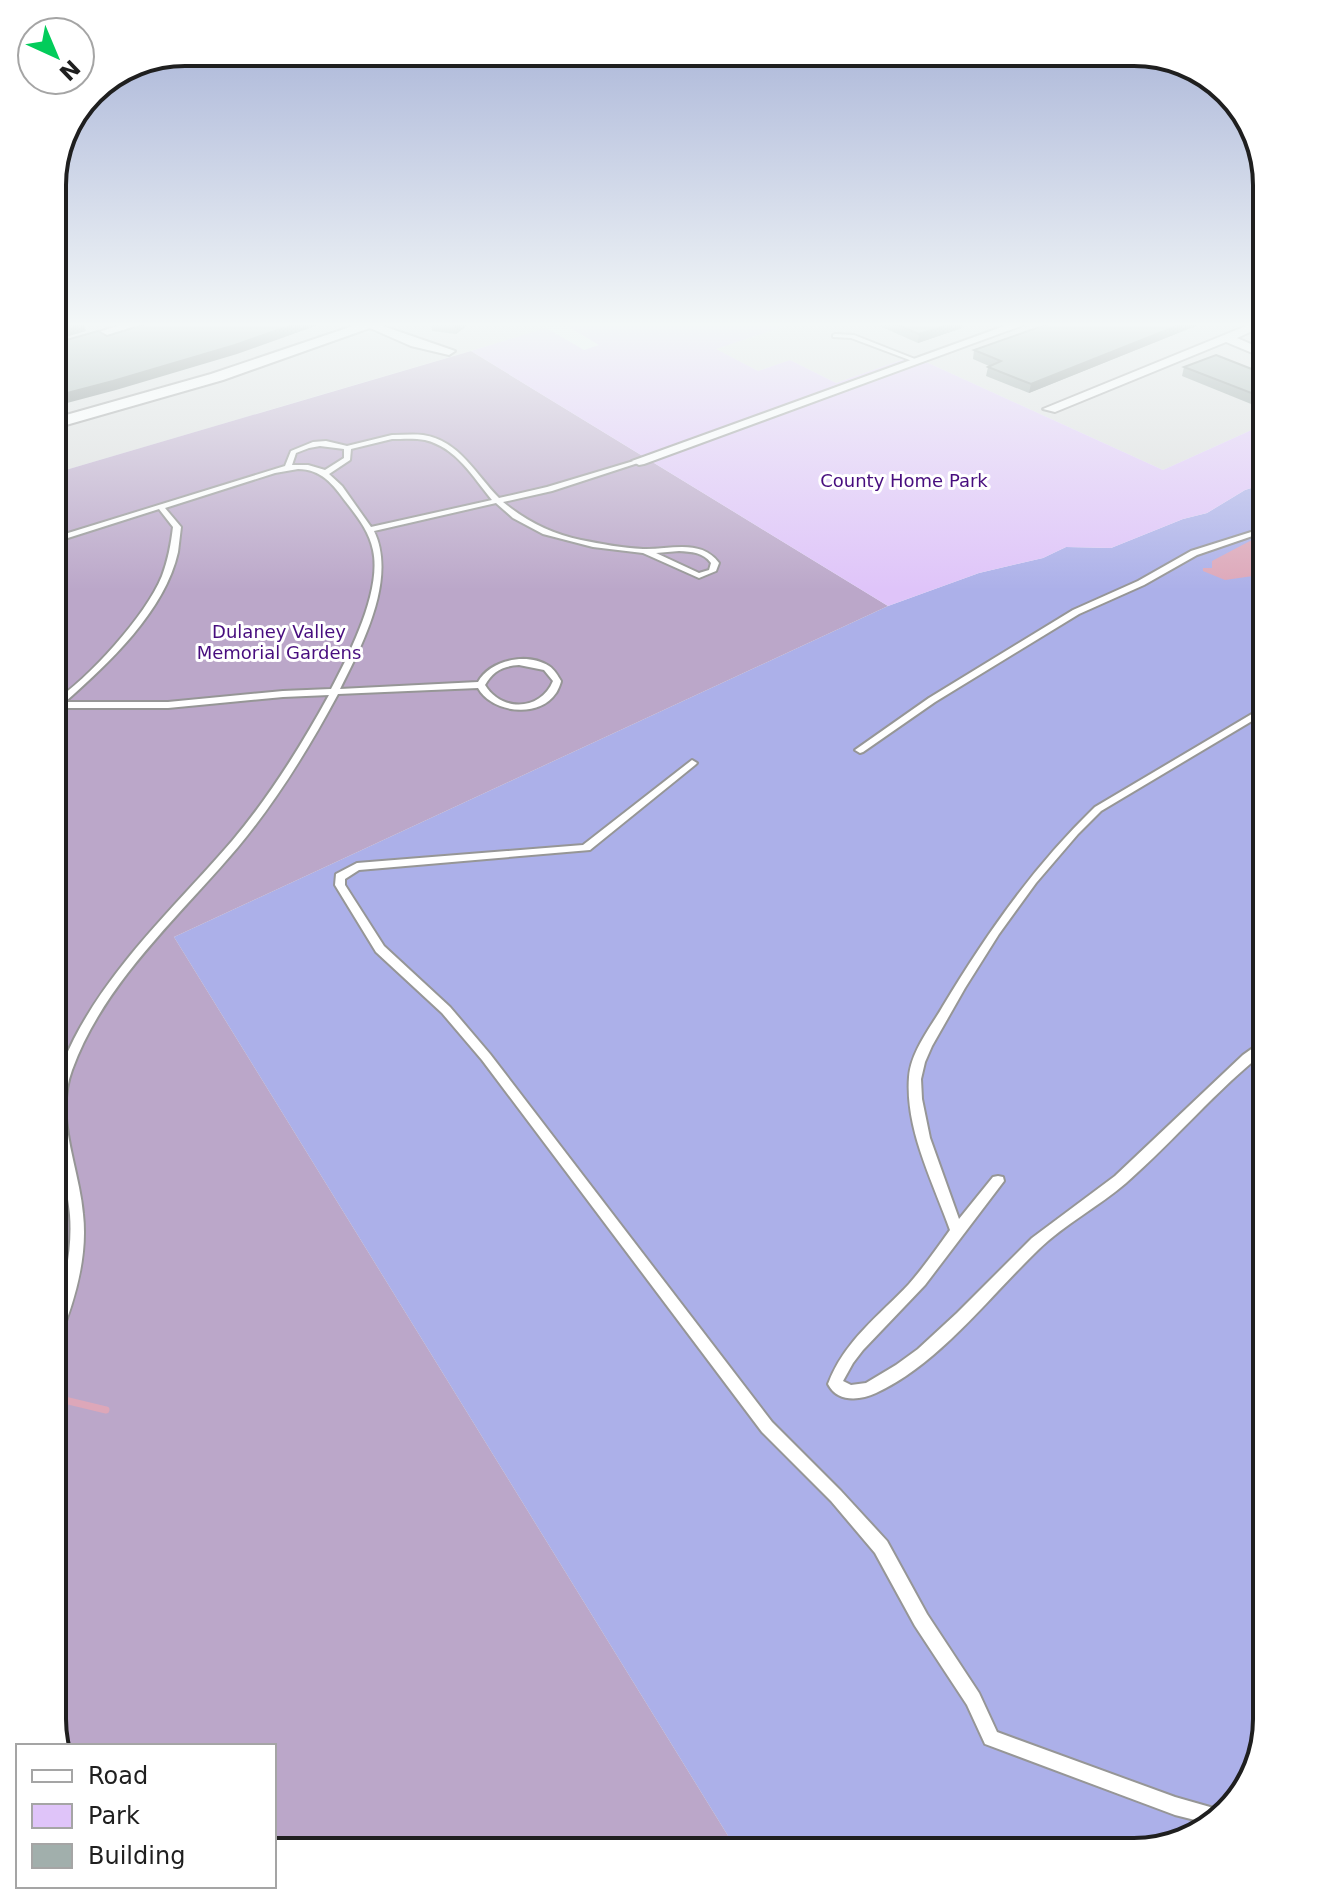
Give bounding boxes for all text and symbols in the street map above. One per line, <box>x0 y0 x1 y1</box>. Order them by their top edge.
north arrow <box>16 16 96 96</box>
text: N <box>54 55 85 85</box>
park label: County Home Park <box>820 470 988 491</box>
park label: Dulaney Valley Memorial Gardens <box>197 621 361 663</box>
legend <box>16 1744 276 1888</box>
text: Road <box>88 1762 148 1790</box>
text: Park <box>88 1802 140 1830</box>
text: Building <box>88 1842 185 1870</box>

